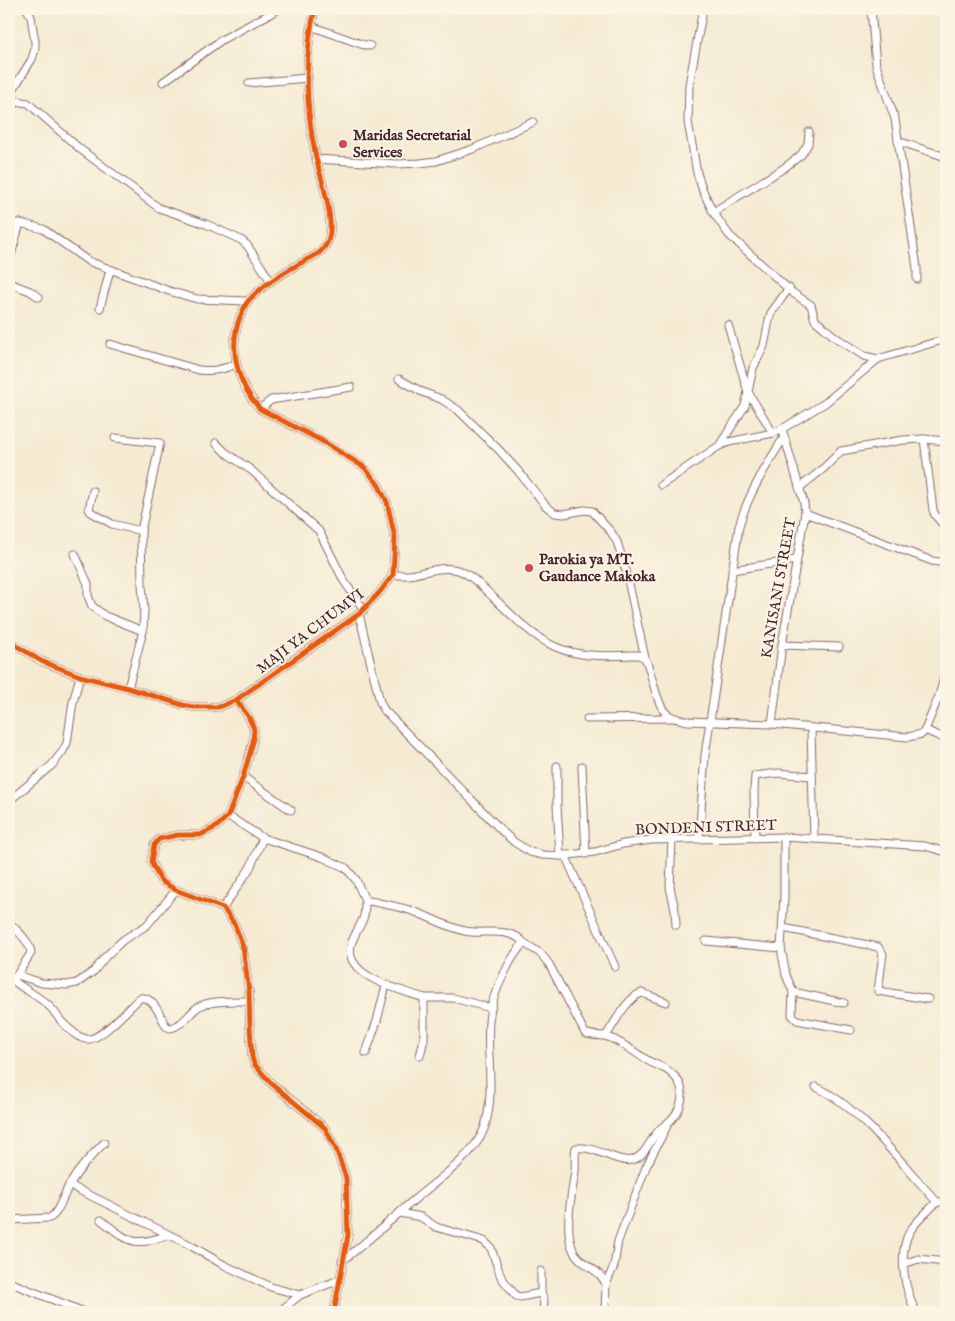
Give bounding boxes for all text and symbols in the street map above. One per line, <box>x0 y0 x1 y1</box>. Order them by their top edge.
place label: Maridas Secretarial Services <box>353 126 472 162</box>
marker: Maridas Secretarial Services <box>337 138 349 150</box>
street label: KANISANI STREET <box>757 516 800 660</box>
place label: Parokia ya MT. Gaudance Makoka <box>539 550 656 586</box>
marker: Parokia ya MT. Gaudance Makoka <box>523 562 535 574</box>
street label: MAJI YA CHUMVI <box>253 584 368 678</box>
street label: BONDENI STREET <box>635 816 777 839</box>

